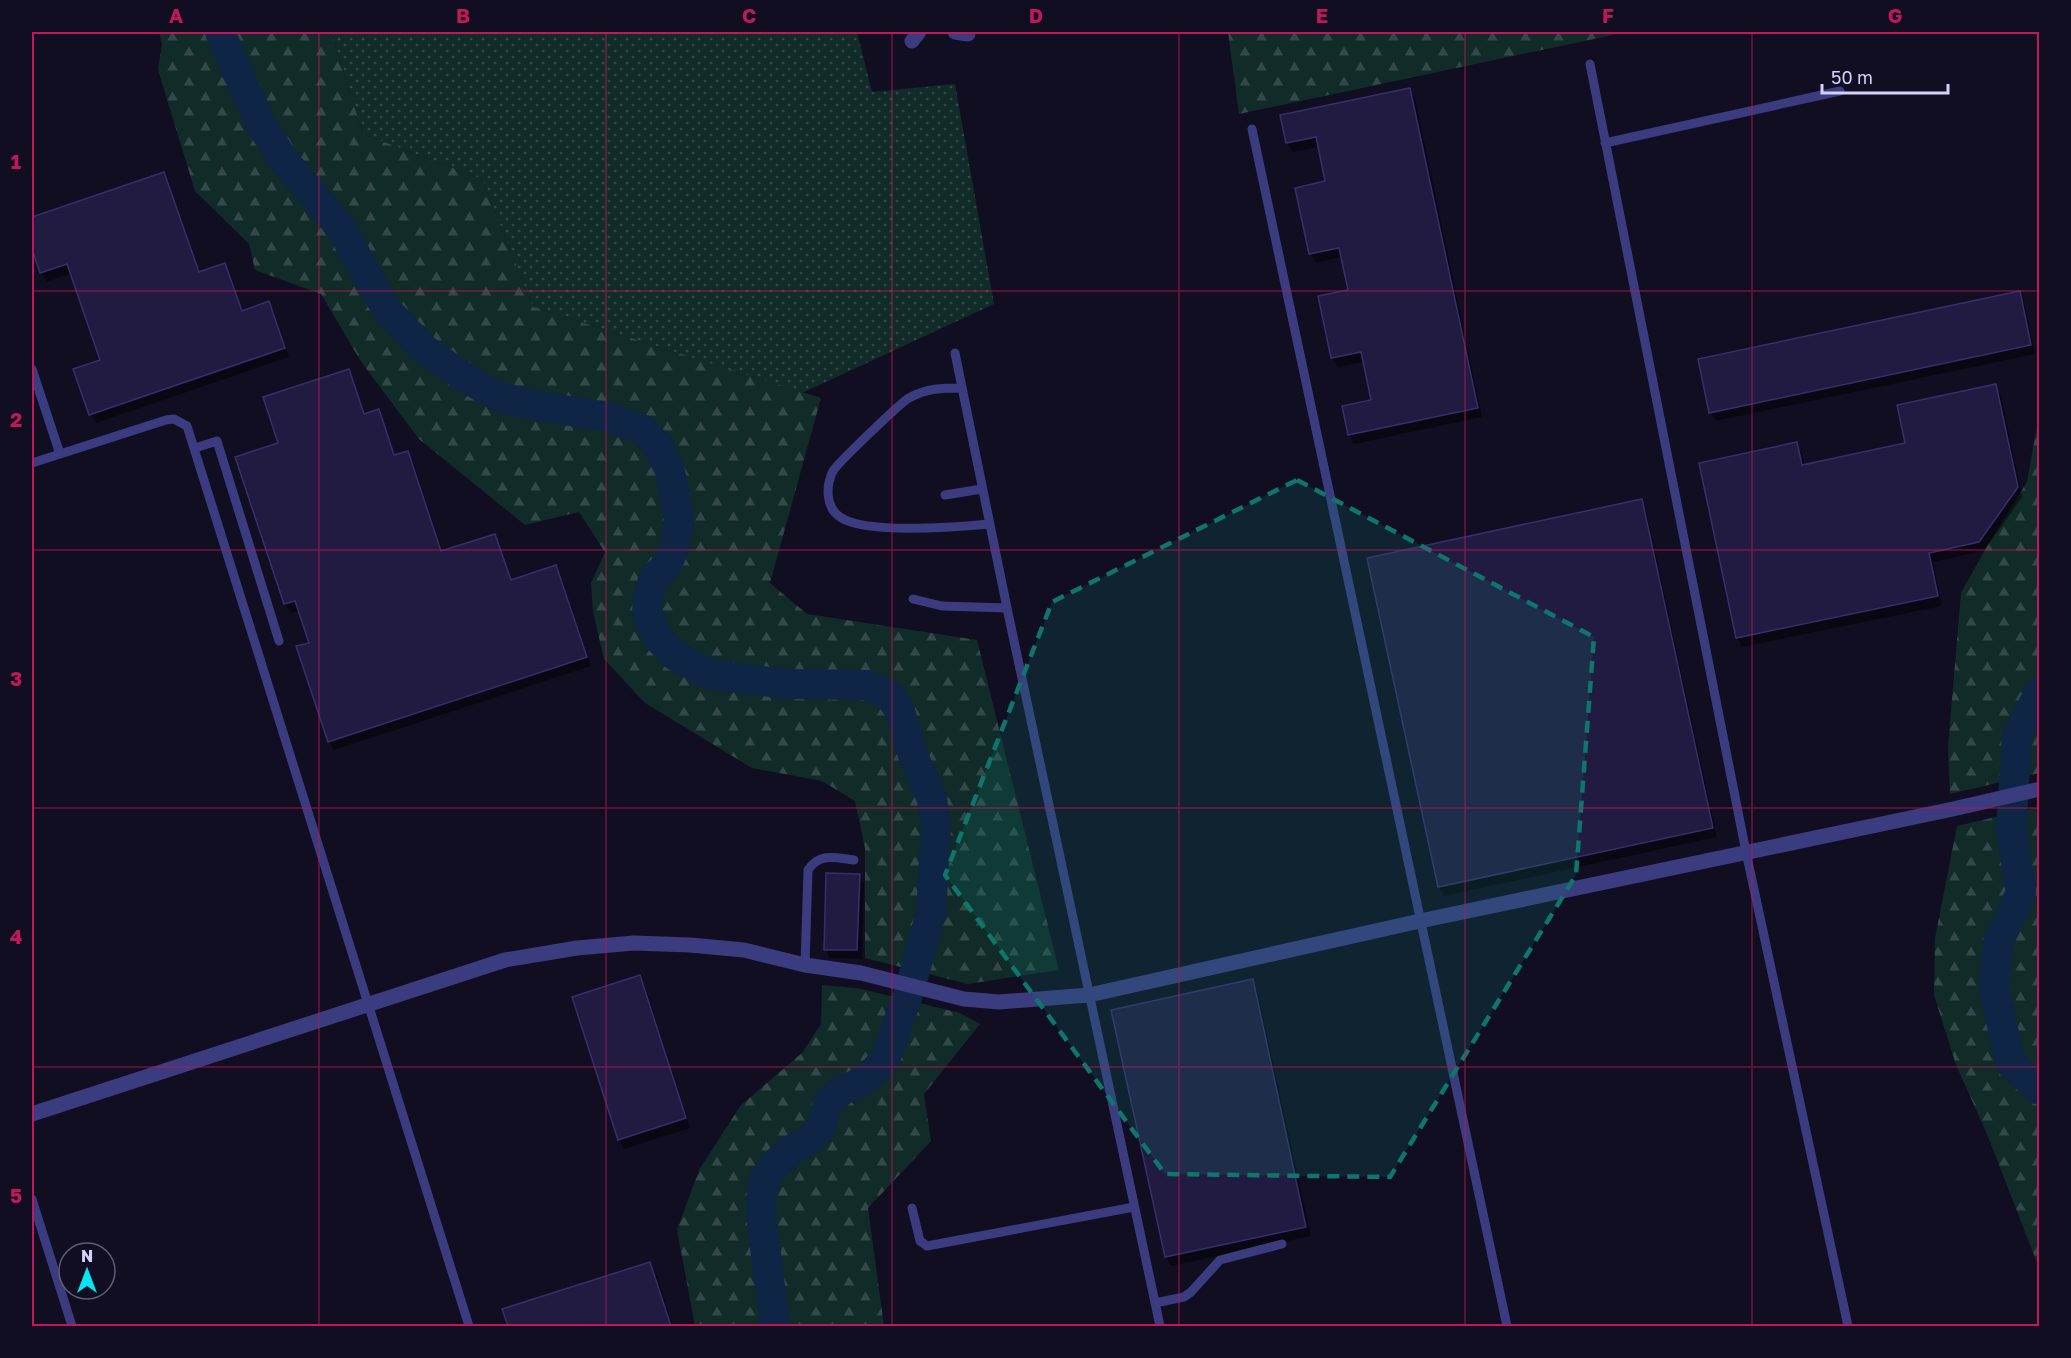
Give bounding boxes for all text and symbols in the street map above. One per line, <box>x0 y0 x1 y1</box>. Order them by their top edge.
text: A <box>169 3 183 27</box>
text: B <box>456 3 470 27</box>
text: C <box>742 3 756 27</box>
text: D <box>1029 3 1043 27</box>
text: E <box>1316 3 1328 27</box>
text: F <box>1602 3 1614 27</box>
text: G <box>1888 3 1902 27</box>
scale bar <box>1822 57 1948 95</box>
text: 50 m <box>1831 66 1873 88</box>
text: 1 <box>11 149 21 173</box>
text: 2 <box>10 407 22 431</box>
text: 3 <box>10 666 22 690</box>
text: 4 <box>10 924 22 948</box>
text: 5 <box>10 1183 22 1207</box>
north arrow <box>57 1241 117 1301</box>
text: N <box>81 1246 93 1266</box>

